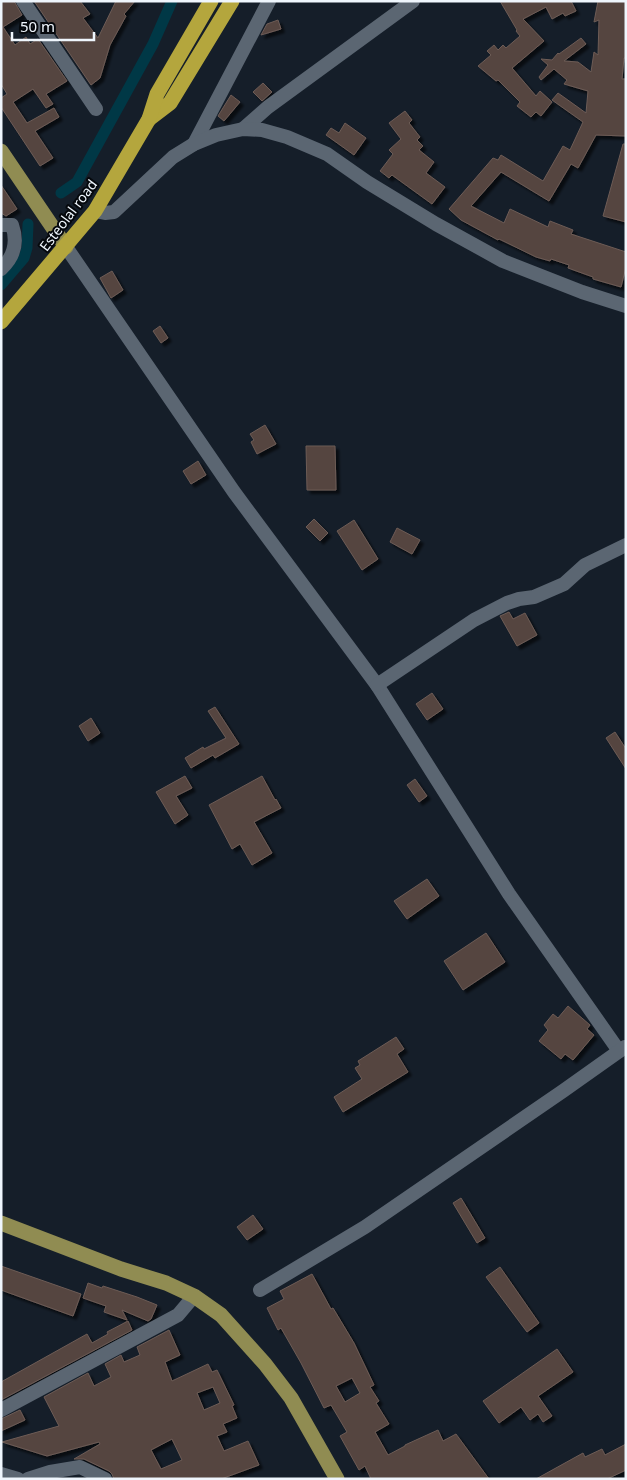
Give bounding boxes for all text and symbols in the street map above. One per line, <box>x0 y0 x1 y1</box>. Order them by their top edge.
scale bar <box>12 10 95 42</box>
text: 50 m <box>20 16 55 36</box>
street label: Esteolal road <box>35 175 101 255</box>

